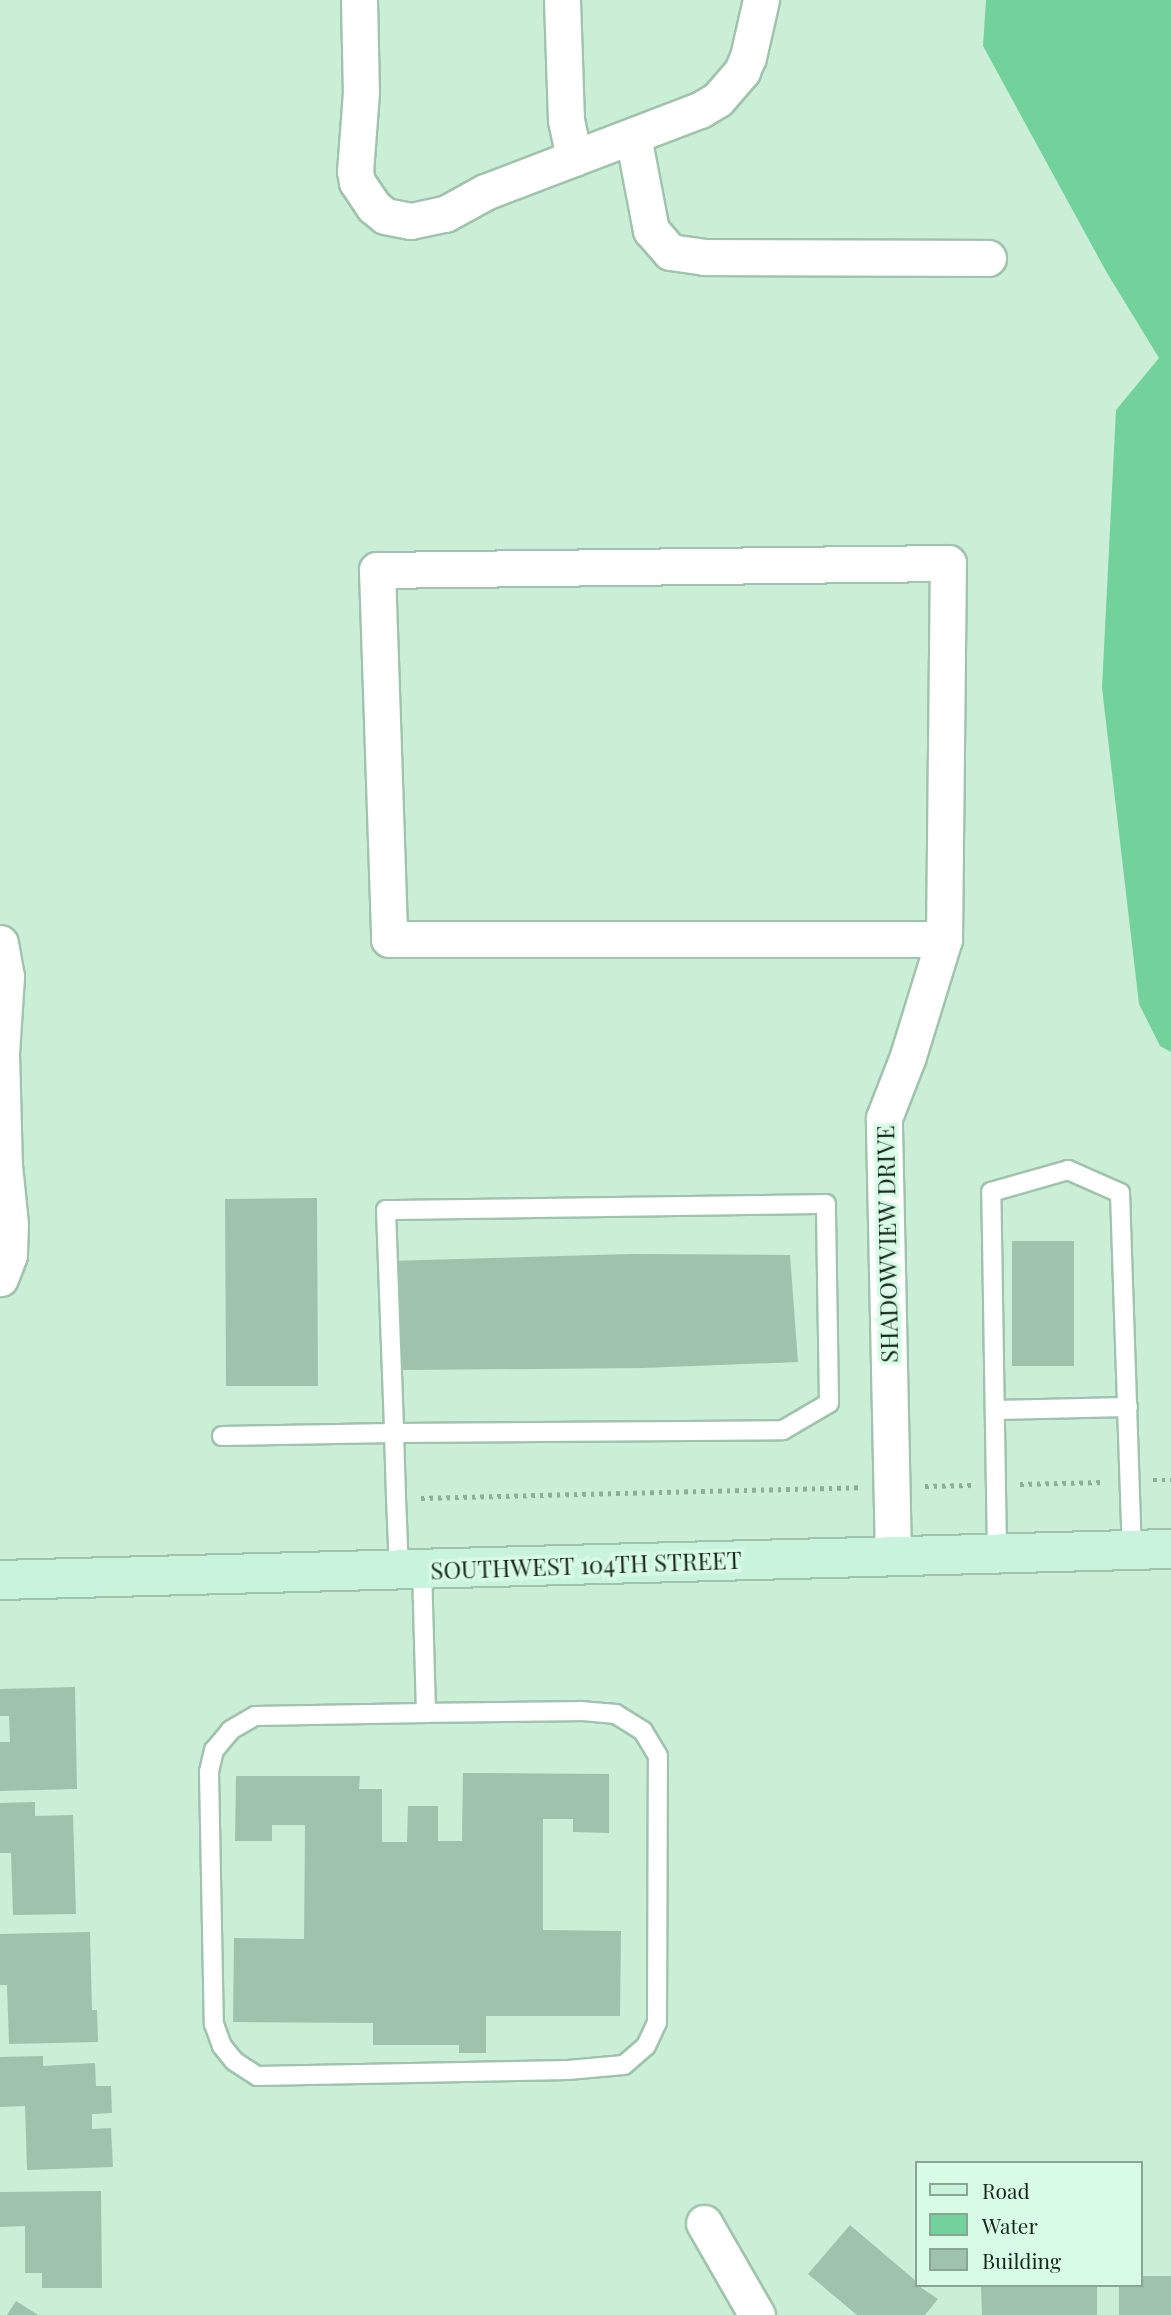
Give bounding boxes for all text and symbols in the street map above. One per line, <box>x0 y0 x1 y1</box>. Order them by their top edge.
street label: SHADOWVIEW DRIVE <box>871 1125 903 1363</box>
street label: SOUTHWEST 104TH STREET <box>430 1545 742 1585</box>
legend <box>916 2161 1143 2287</box>
text: Road <box>982 2176 1030 2204</box>
text: Water <box>982 2211 1038 2239</box>
text: Building <box>982 2246 1061 2274</box>

